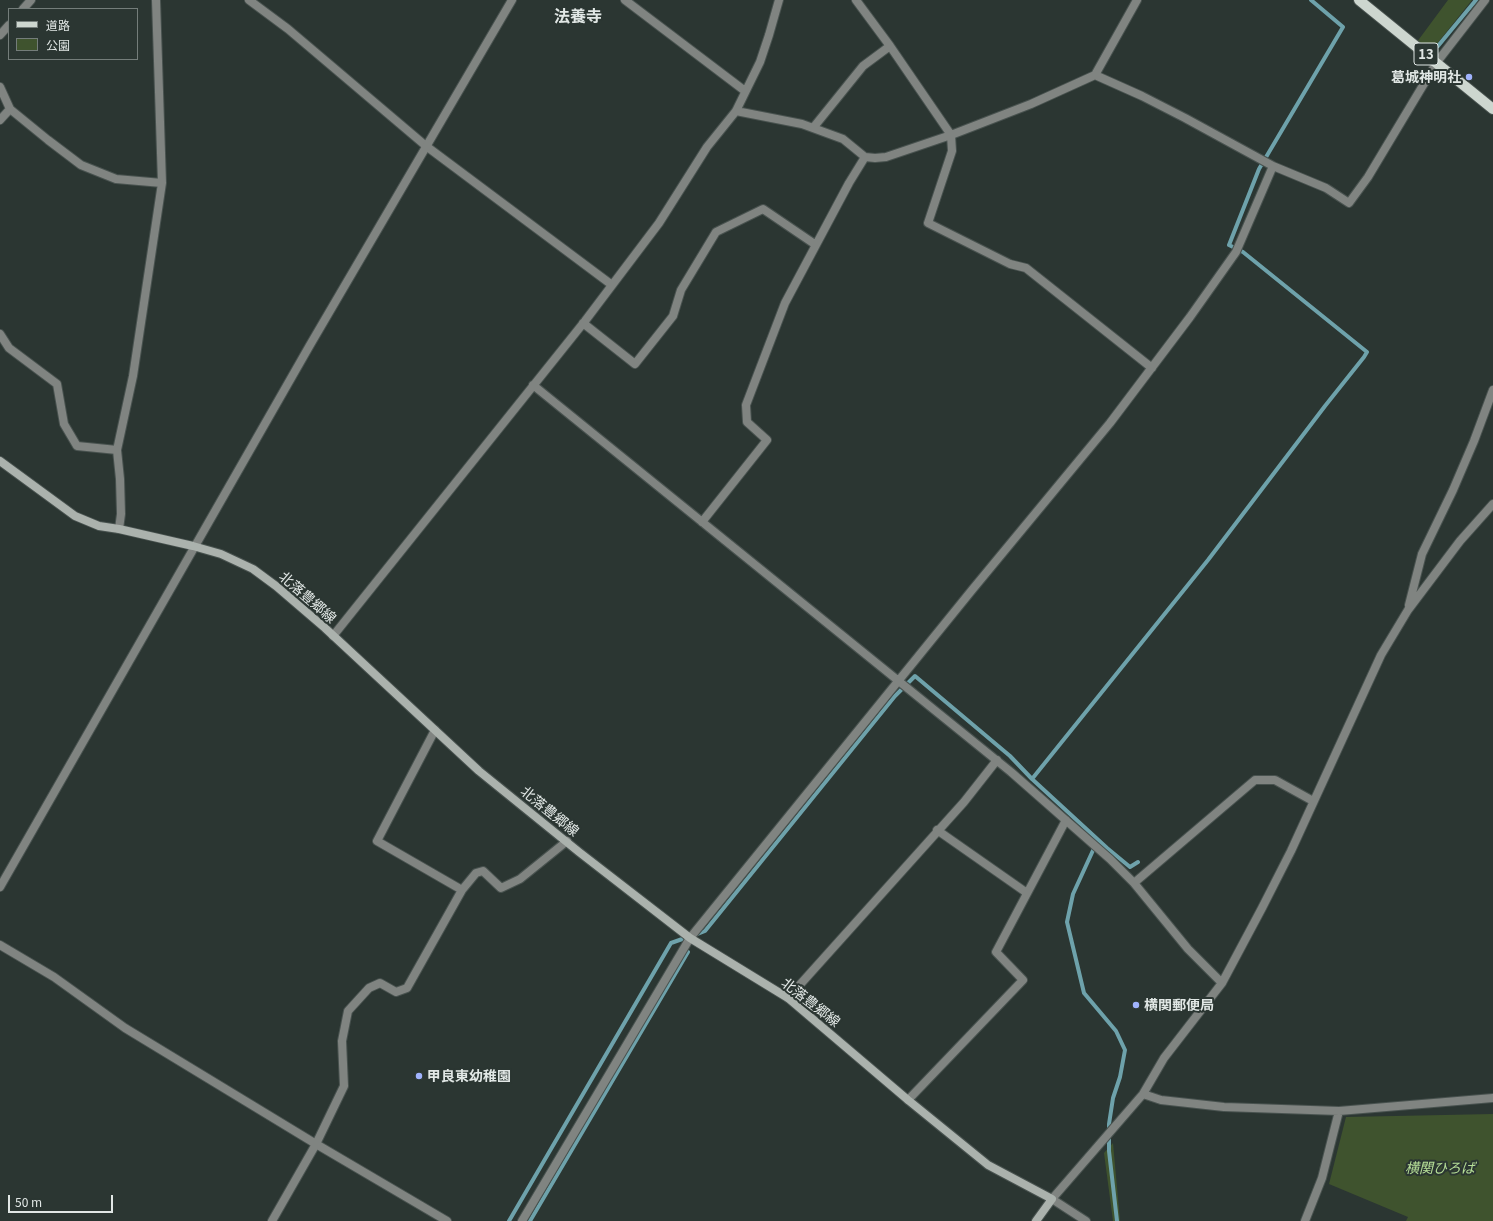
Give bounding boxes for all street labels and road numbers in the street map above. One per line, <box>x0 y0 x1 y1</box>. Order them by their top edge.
road number: 13 <box>1414 43 1438 65</box>
street label: 北落豊郷線 <box>276 568 340 626</box>
street label: 北落豊郷線 <box>518 782 582 840</box>
street label: 北落豊郷線 <box>778 974 844 1030</box>

